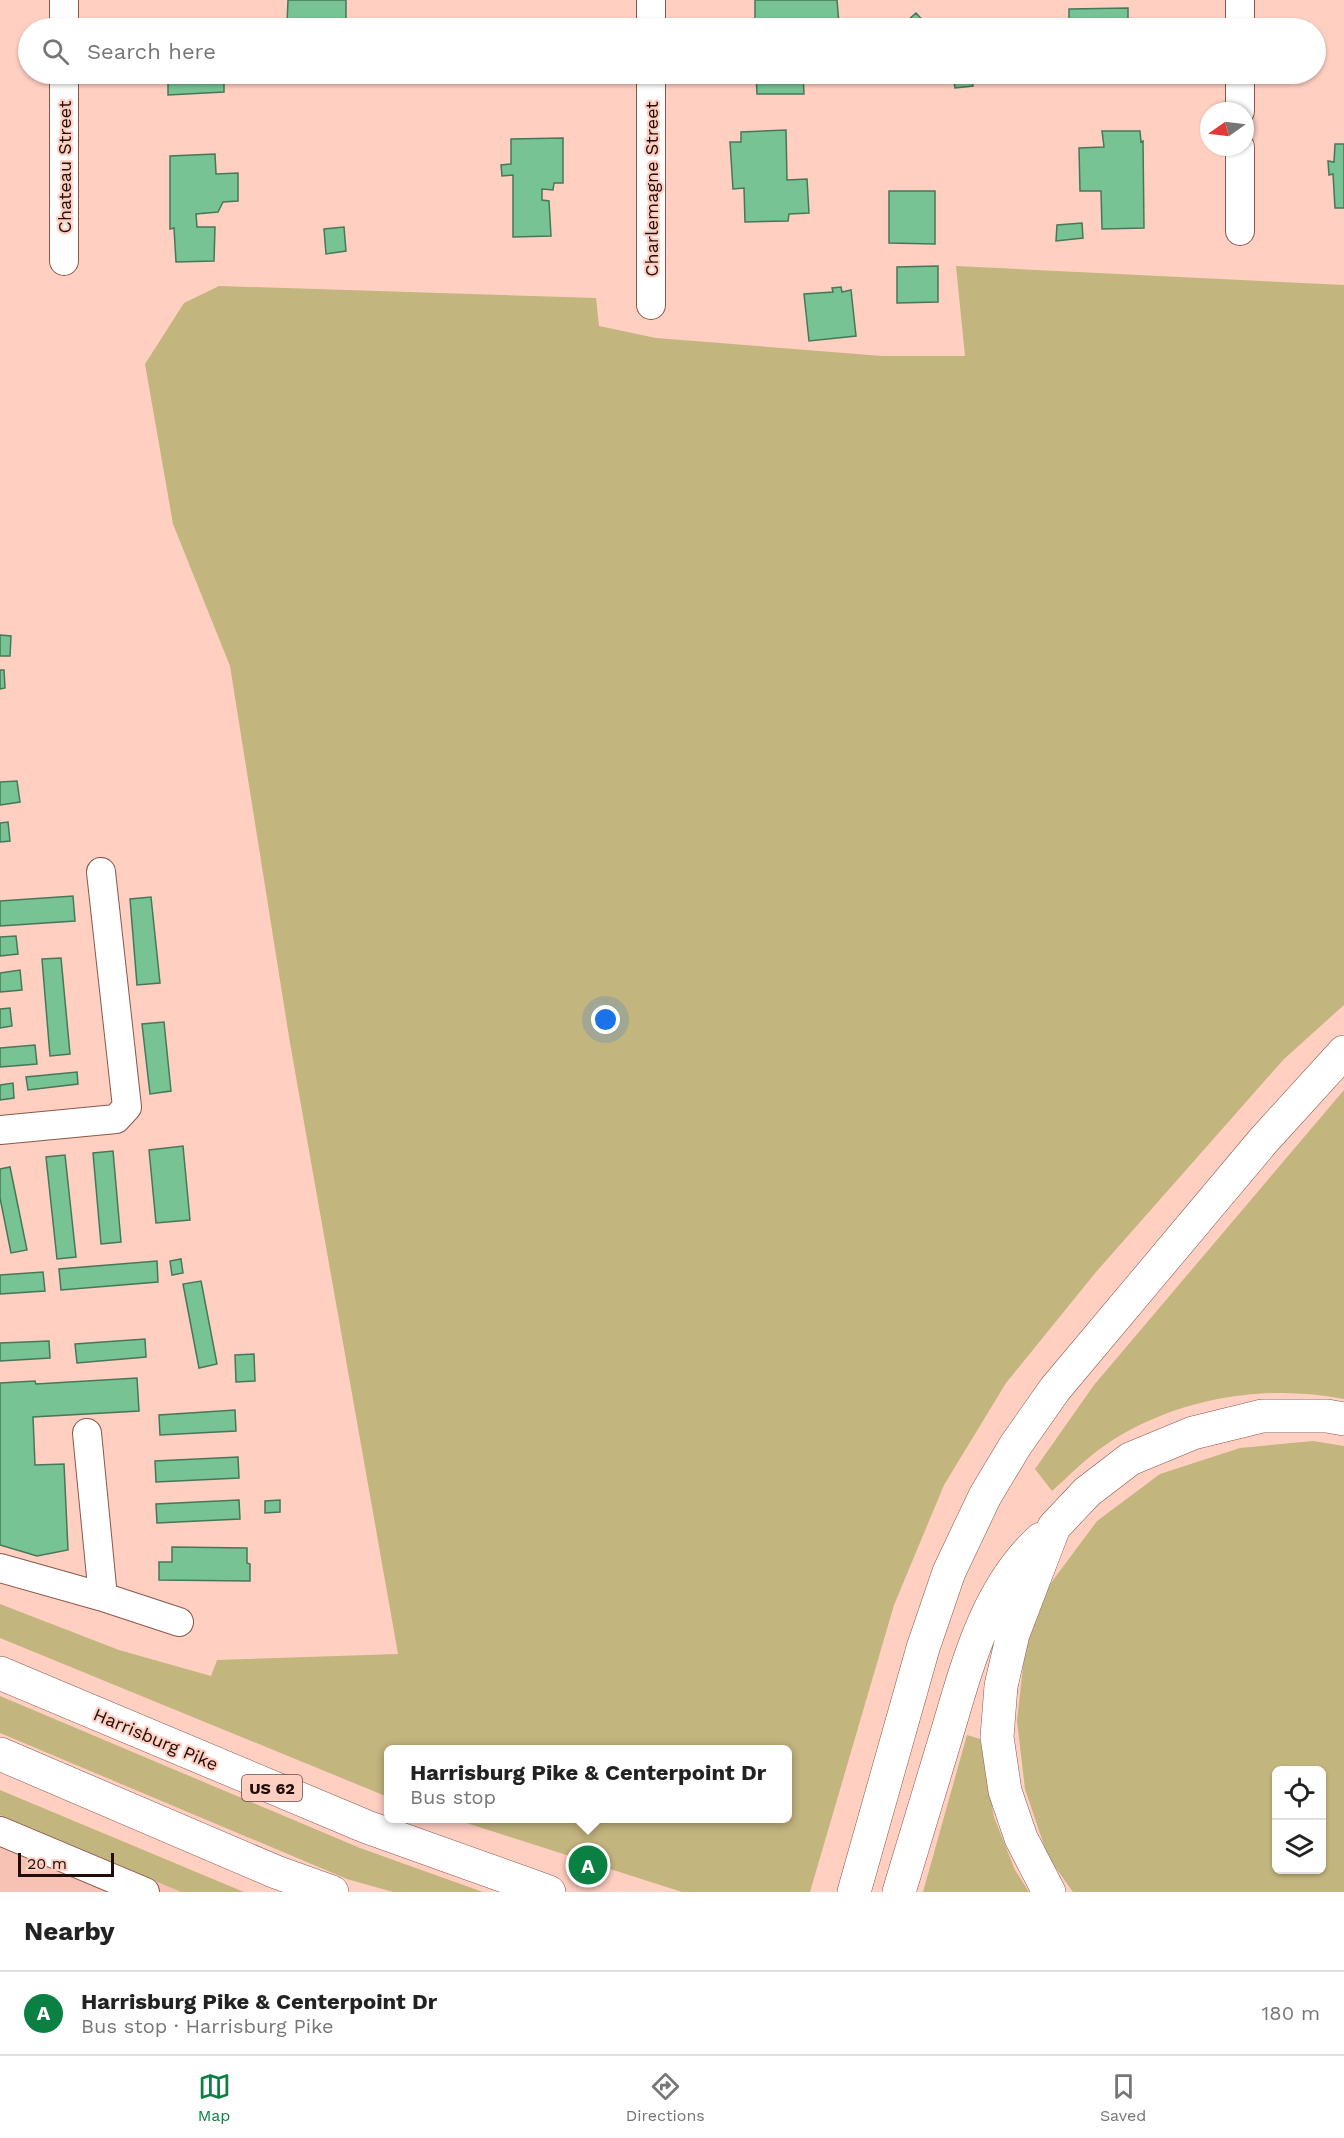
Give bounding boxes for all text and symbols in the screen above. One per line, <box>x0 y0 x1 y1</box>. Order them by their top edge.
search box <box>18 18 1326 84</box>
icon: search <box>39 35 72 68</box>
text: Search here <box>87 39 216 64</box>
street label: Chateau Street <box>54 100 75 233</box>
street label: Charlemagne Street <box>641 101 662 277</box>
north arrow <box>1200 102 1254 156</box>
your location <box>591 1005 620 1034</box>
street label: Harrisburg Pike <box>91 1703 221 1775</box>
popup <box>384 1745 792 1823</box>
text: Harrisburg Pike & Centerpoint Dr <box>410 1760 766 1785</box>
map controls <box>1272 1766 1326 1874</box>
button: locate <box>1272 1766 1326 1820</box>
road number: US 62 <box>242 1775 302 1801</box>
text: Bus stop <box>410 1785 496 1809</box>
button: layers <box>1272 1820 1326 1874</box>
pin: A <box>568 1842 608 1888</box>
scale bar <box>18 1850 114 1878</box>
text: 20 m <box>27 1854 67 1873</box>
text: Nearby <box>24 1916 115 1946</box>
text: Harrisburg Pike & Centerpoint Dr <box>81 1989 437 2014</box>
text: A <box>37 2001 50 2025</box>
text: 180 m <box>1262 2001 1320 2025</box>
text: Bus stop · Harrisburg Pike <box>81 2014 333 2038</box>
tab: Map <box>198 2070 231 2125</box>
tab: Directions <box>626 2070 705 2125</box>
tab: Saved <box>1100 2070 1146 2125</box>

